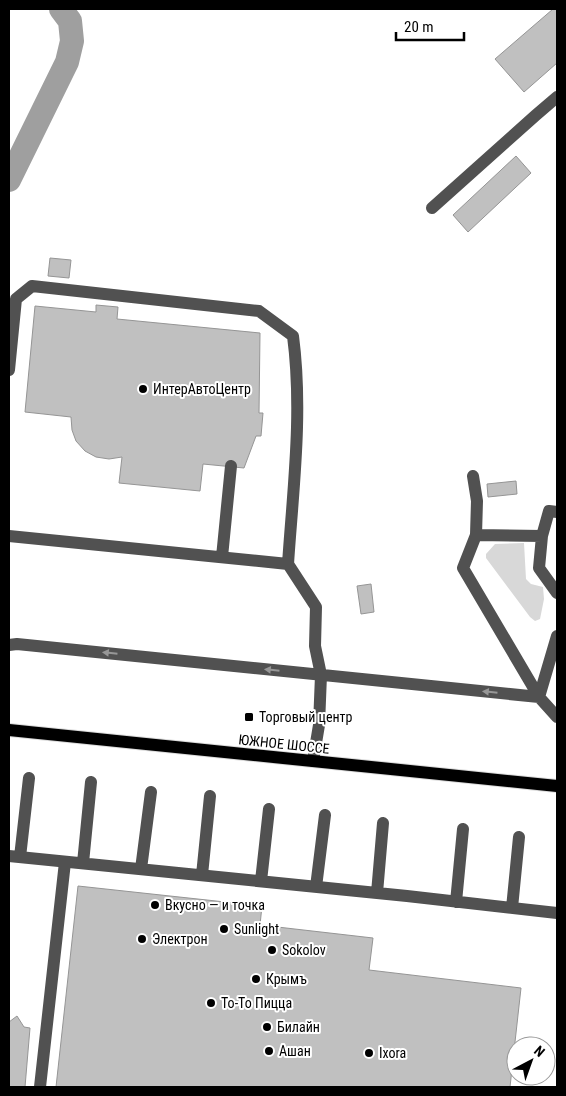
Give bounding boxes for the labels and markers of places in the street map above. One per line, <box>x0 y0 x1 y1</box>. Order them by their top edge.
place label: ИнтерАвтоЦентр <box>153 381 251 397</box>
marker: ИнтерАвтоЦентр <box>137 383 149 395</box>
place label: Торговый центр <box>259 709 353 725</box>
marker: Торговый центр <box>243 711 255 723</box>
place label: Вкусно — и точка <box>165 897 265 913</box>
marker: Вкусно — и точка <box>149 899 161 911</box>
place label: Sunlight <box>234 921 279 937</box>
marker: Sunlight <box>218 923 230 935</box>
place label: Электрон <box>152 931 208 947</box>
marker: Электрон <box>136 933 148 945</box>
place label: Sokolov <box>282 942 326 958</box>
marker: Sokolov <box>266 944 278 956</box>
place label: Крымъ <box>266 971 307 987</box>
marker: Крымъ <box>250 973 262 985</box>
place label: То-То Пицца <box>221 995 292 1011</box>
marker: То-То Пицца <box>205 997 217 1009</box>
place label: Билайн <box>277 1019 320 1035</box>
marker: Билайн <box>261 1021 273 1033</box>
place label: Ашан <box>279 1043 311 1059</box>
marker: Ашан <box>263 1045 275 1057</box>
place label: Ixora <box>379 1045 406 1061</box>
marker: Ixora <box>363 1047 375 1059</box>

